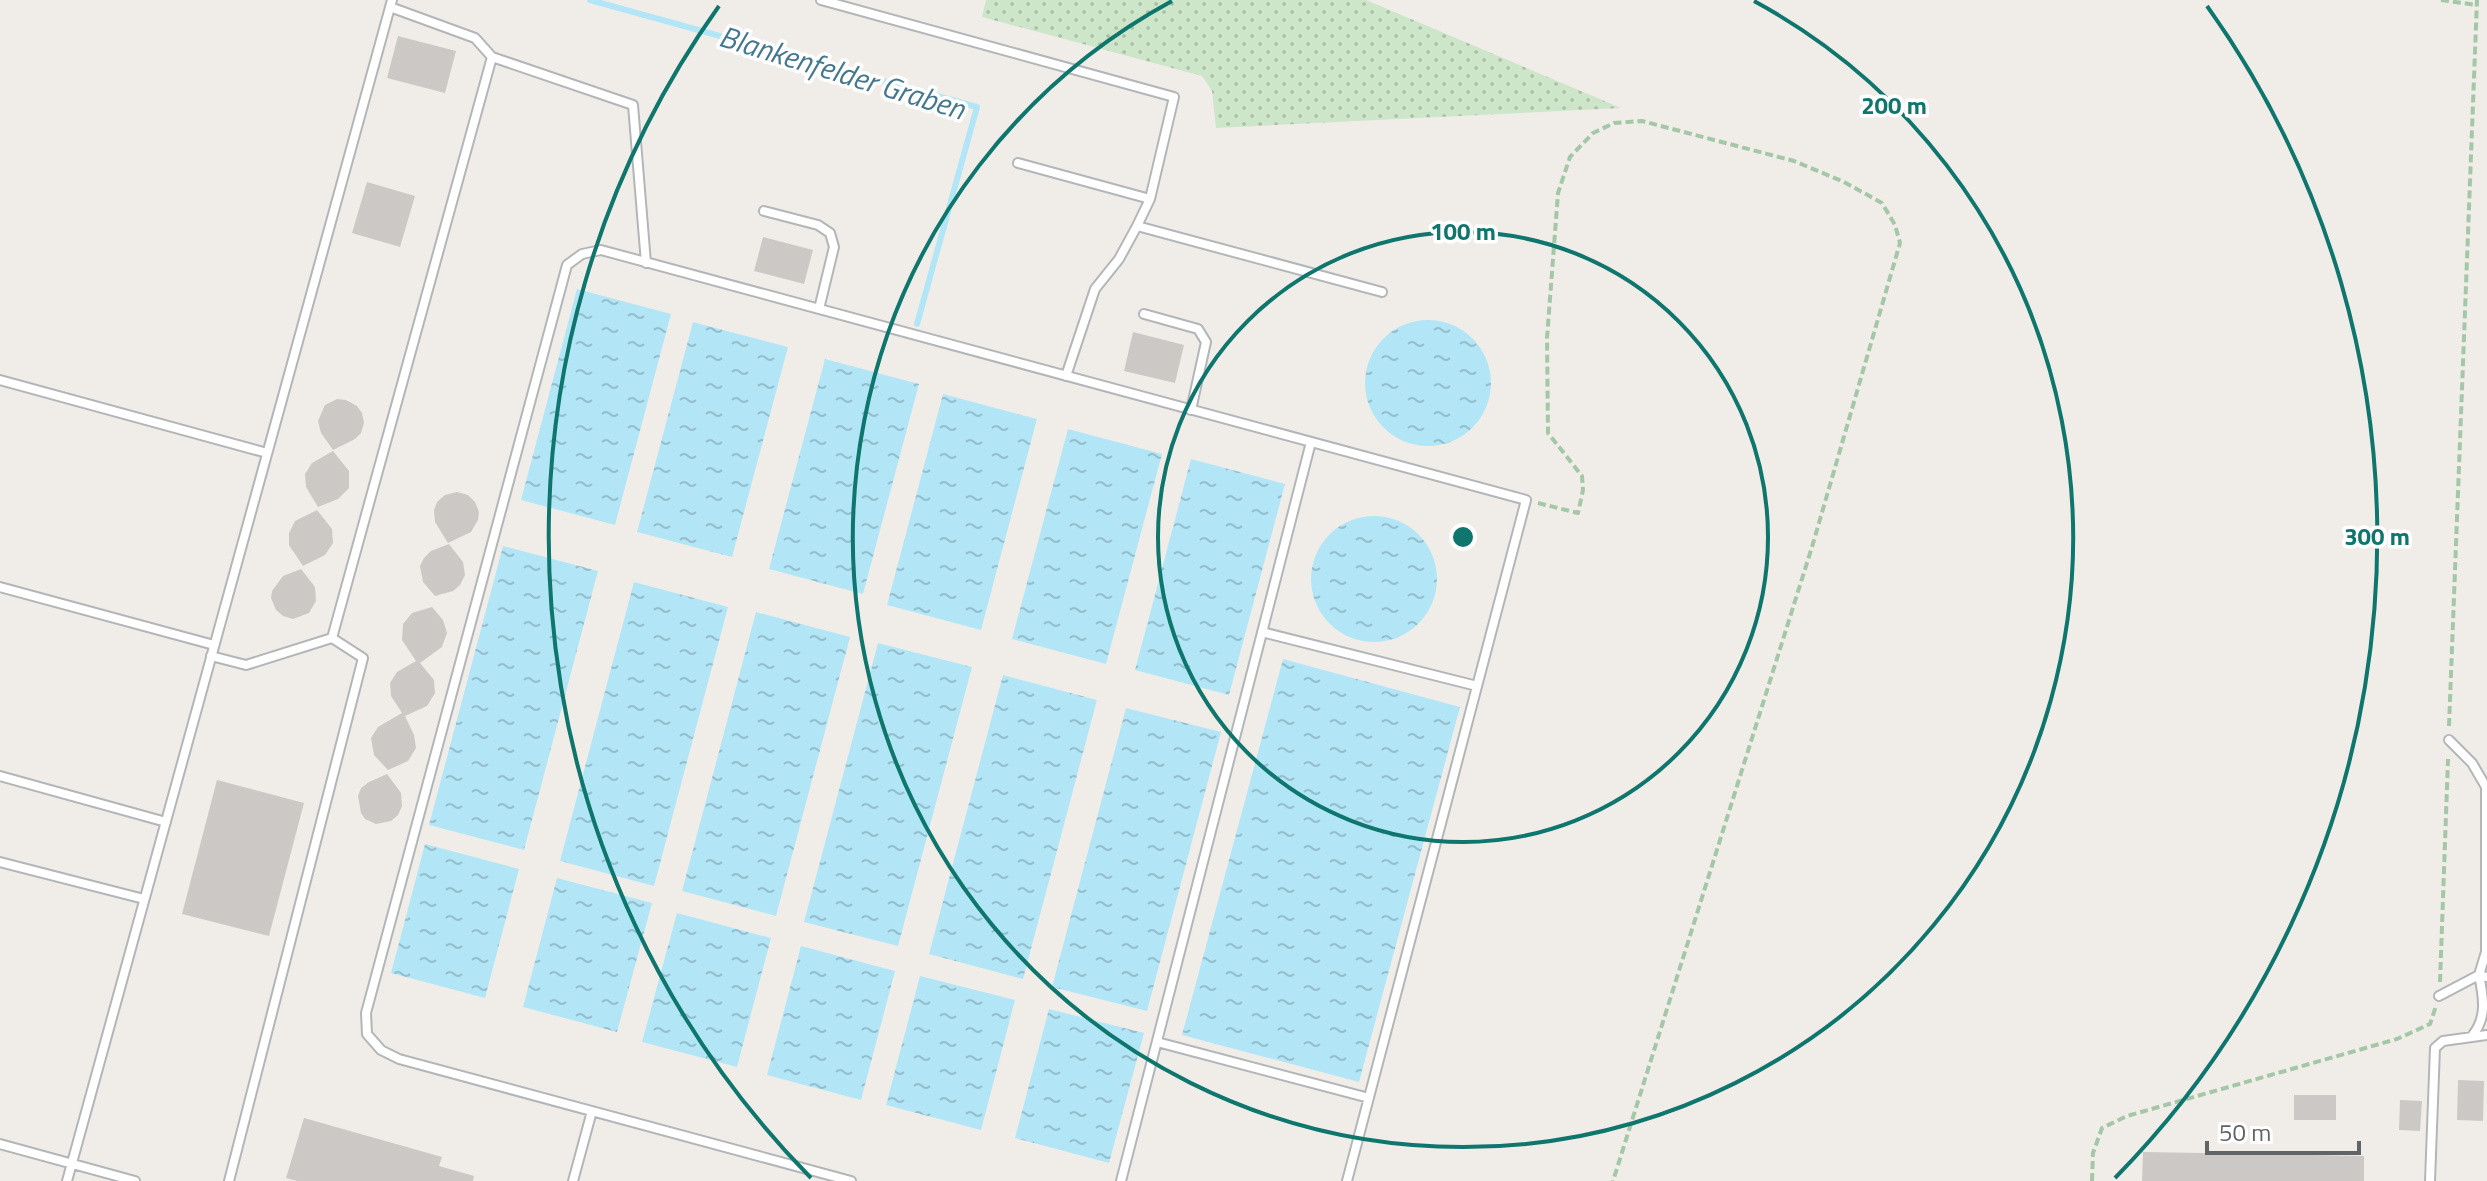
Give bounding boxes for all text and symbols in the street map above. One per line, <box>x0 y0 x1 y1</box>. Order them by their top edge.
water label: Blankenfelder Graben <box>714 13 972 132</box>
text: 200 m <box>1861 87 1927 123</box>
text: 100 m <box>1430 213 1496 249</box>
text: 300 m <box>2344 518 2410 554</box>
centre of rings <box>1449 523 1477 551</box>
scale bar <box>2207 1105 2359 1155</box>
text: 50 m <box>2219 1114 2271 1150</box>

